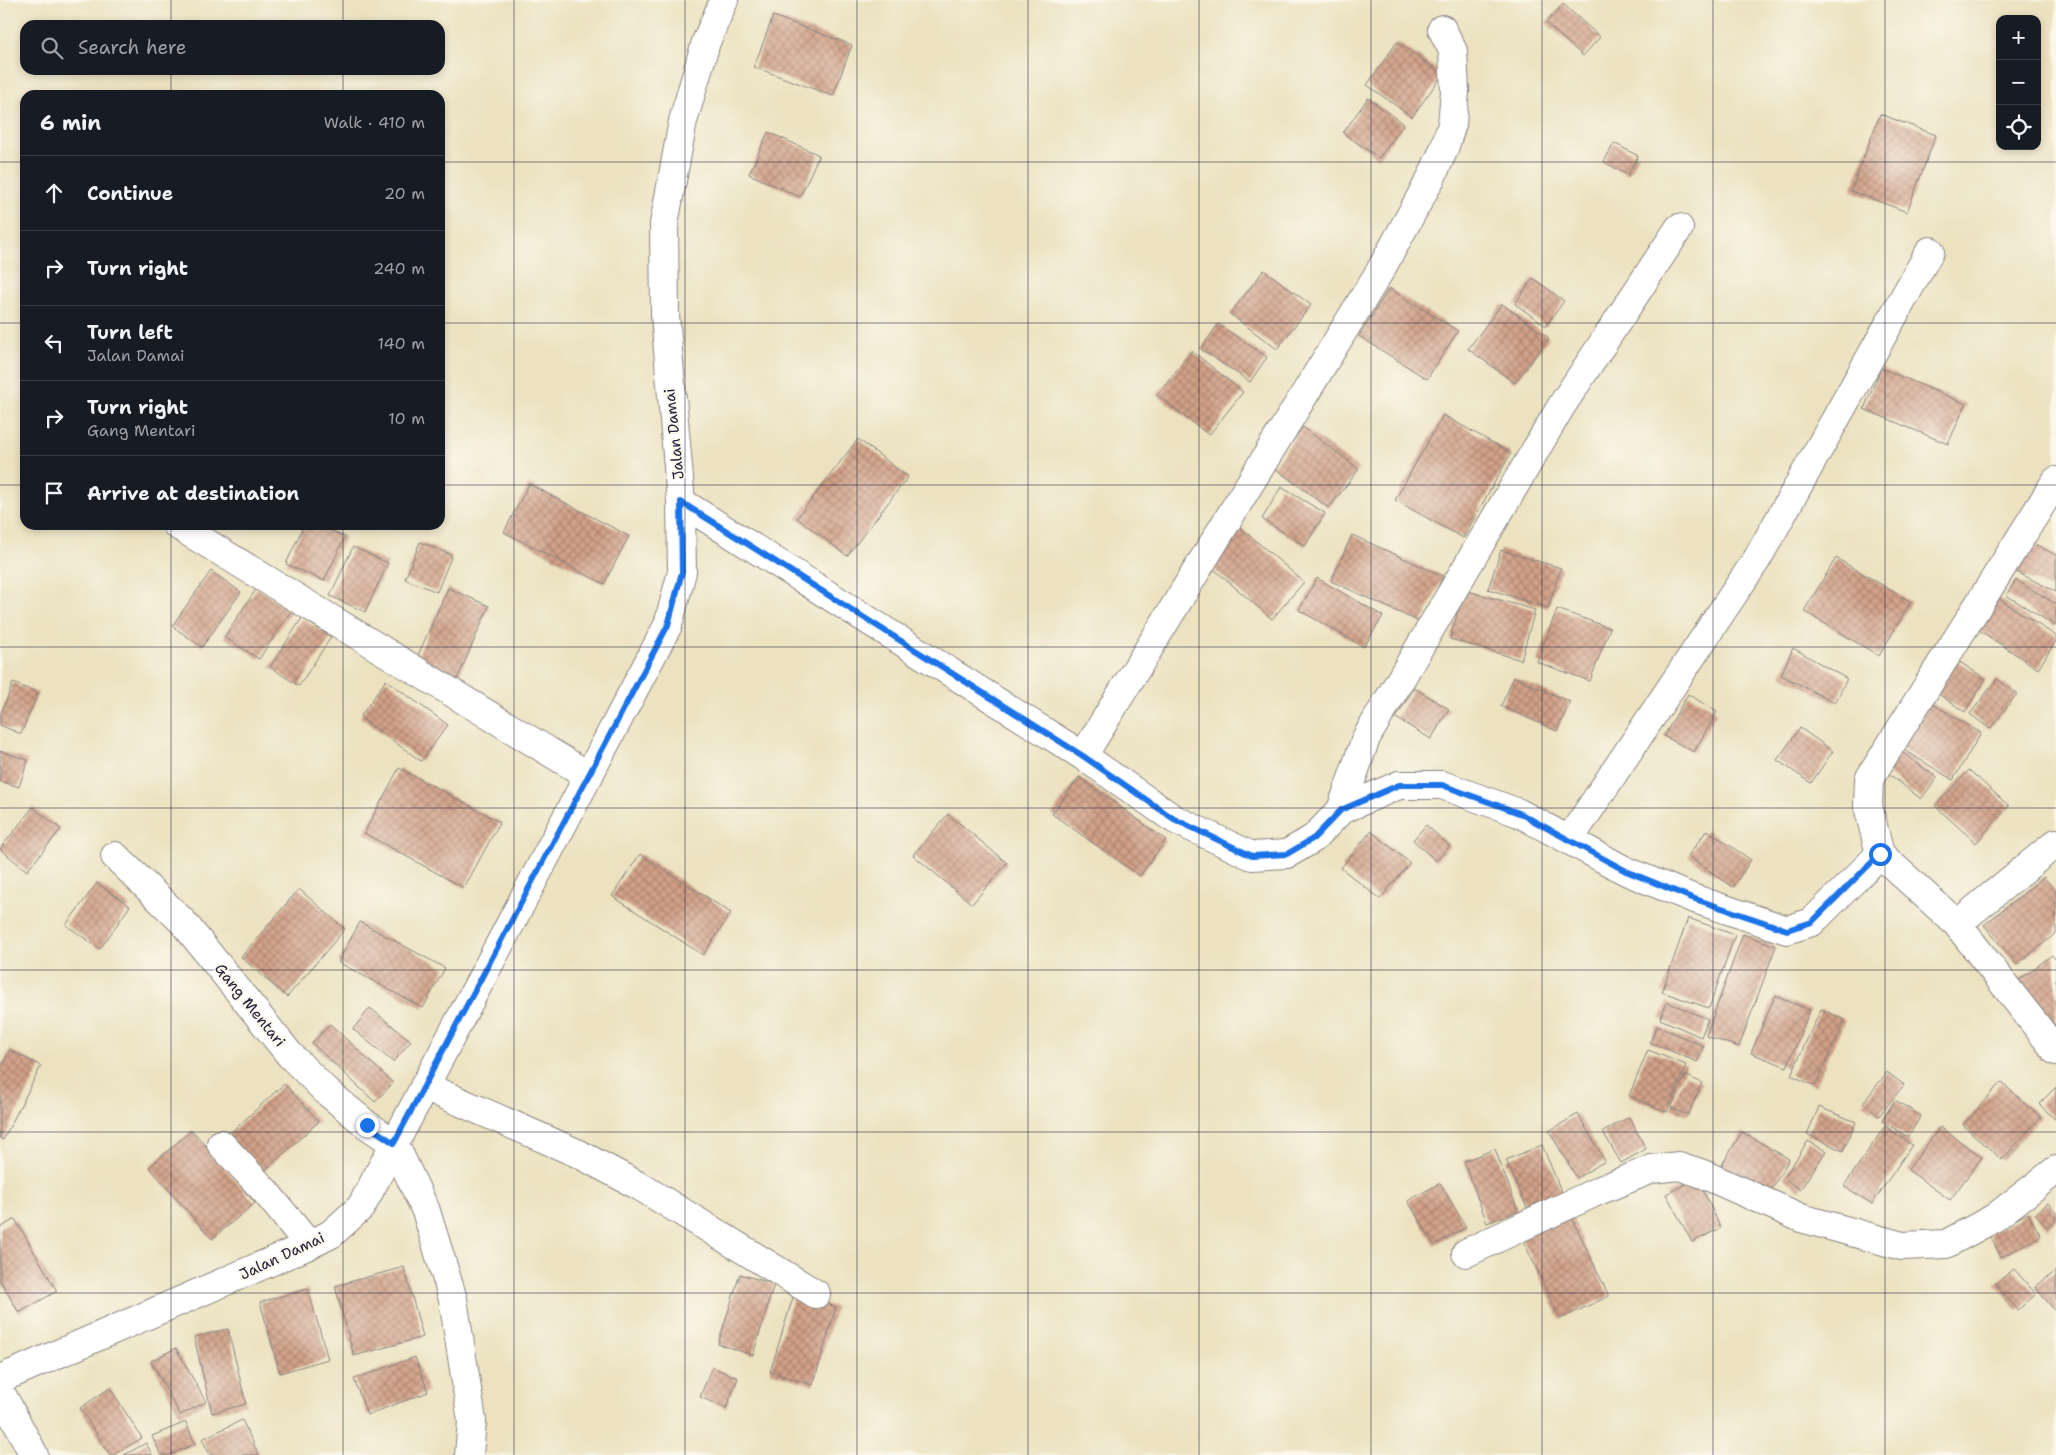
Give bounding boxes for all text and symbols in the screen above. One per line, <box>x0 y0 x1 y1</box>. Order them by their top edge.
map controls <box>1996 15 2041 150</box>
button: + <box>1996 15 2041 60</box>
search box <box>20 20 445 75</box>
icon: search <box>38 34 66 62</box>
text: Search here <box>78 35 187 60</box>
button: − <box>1996 60 2041 105</box>
button: locate <box>1996 105 2041 150</box>
text: 6 min <box>40 109 101 137</box>
text: Walk · 410 m <box>324 112 425 133</box>
icon: ahead <box>40 179 68 207</box>
text: Continue <box>87 181 173 206</box>
text: 20 m <box>384 183 425 204</box>
icon: right <box>40 254 68 282</box>
text: Turn right <box>87 256 188 281</box>
text: 240 m <box>373 258 425 279</box>
text: Turn left <box>87 320 173 345</box>
icon: left <box>40 329 68 357</box>
text: 140 m <box>378 333 425 354</box>
text: Jalan Damai <box>87 345 185 366</box>
street label: Jalan Damai <box>659 387 689 481</box>
text: Turn right <box>87 395 188 420</box>
icon: right <box>40 404 68 432</box>
text: 10 m <box>388 408 425 429</box>
text: Gang Mentari <box>87 420 196 441</box>
icon: arrive <box>40 479 68 507</box>
text: Arrive at destination <box>87 481 299 506</box>
route start <box>1869 843 1892 866</box>
street label: Gang Mentari <box>210 959 290 1051</box>
route end <box>356 1114 379 1137</box>
street label: Jalan Damai <box>236 1228 328 1284</box>

